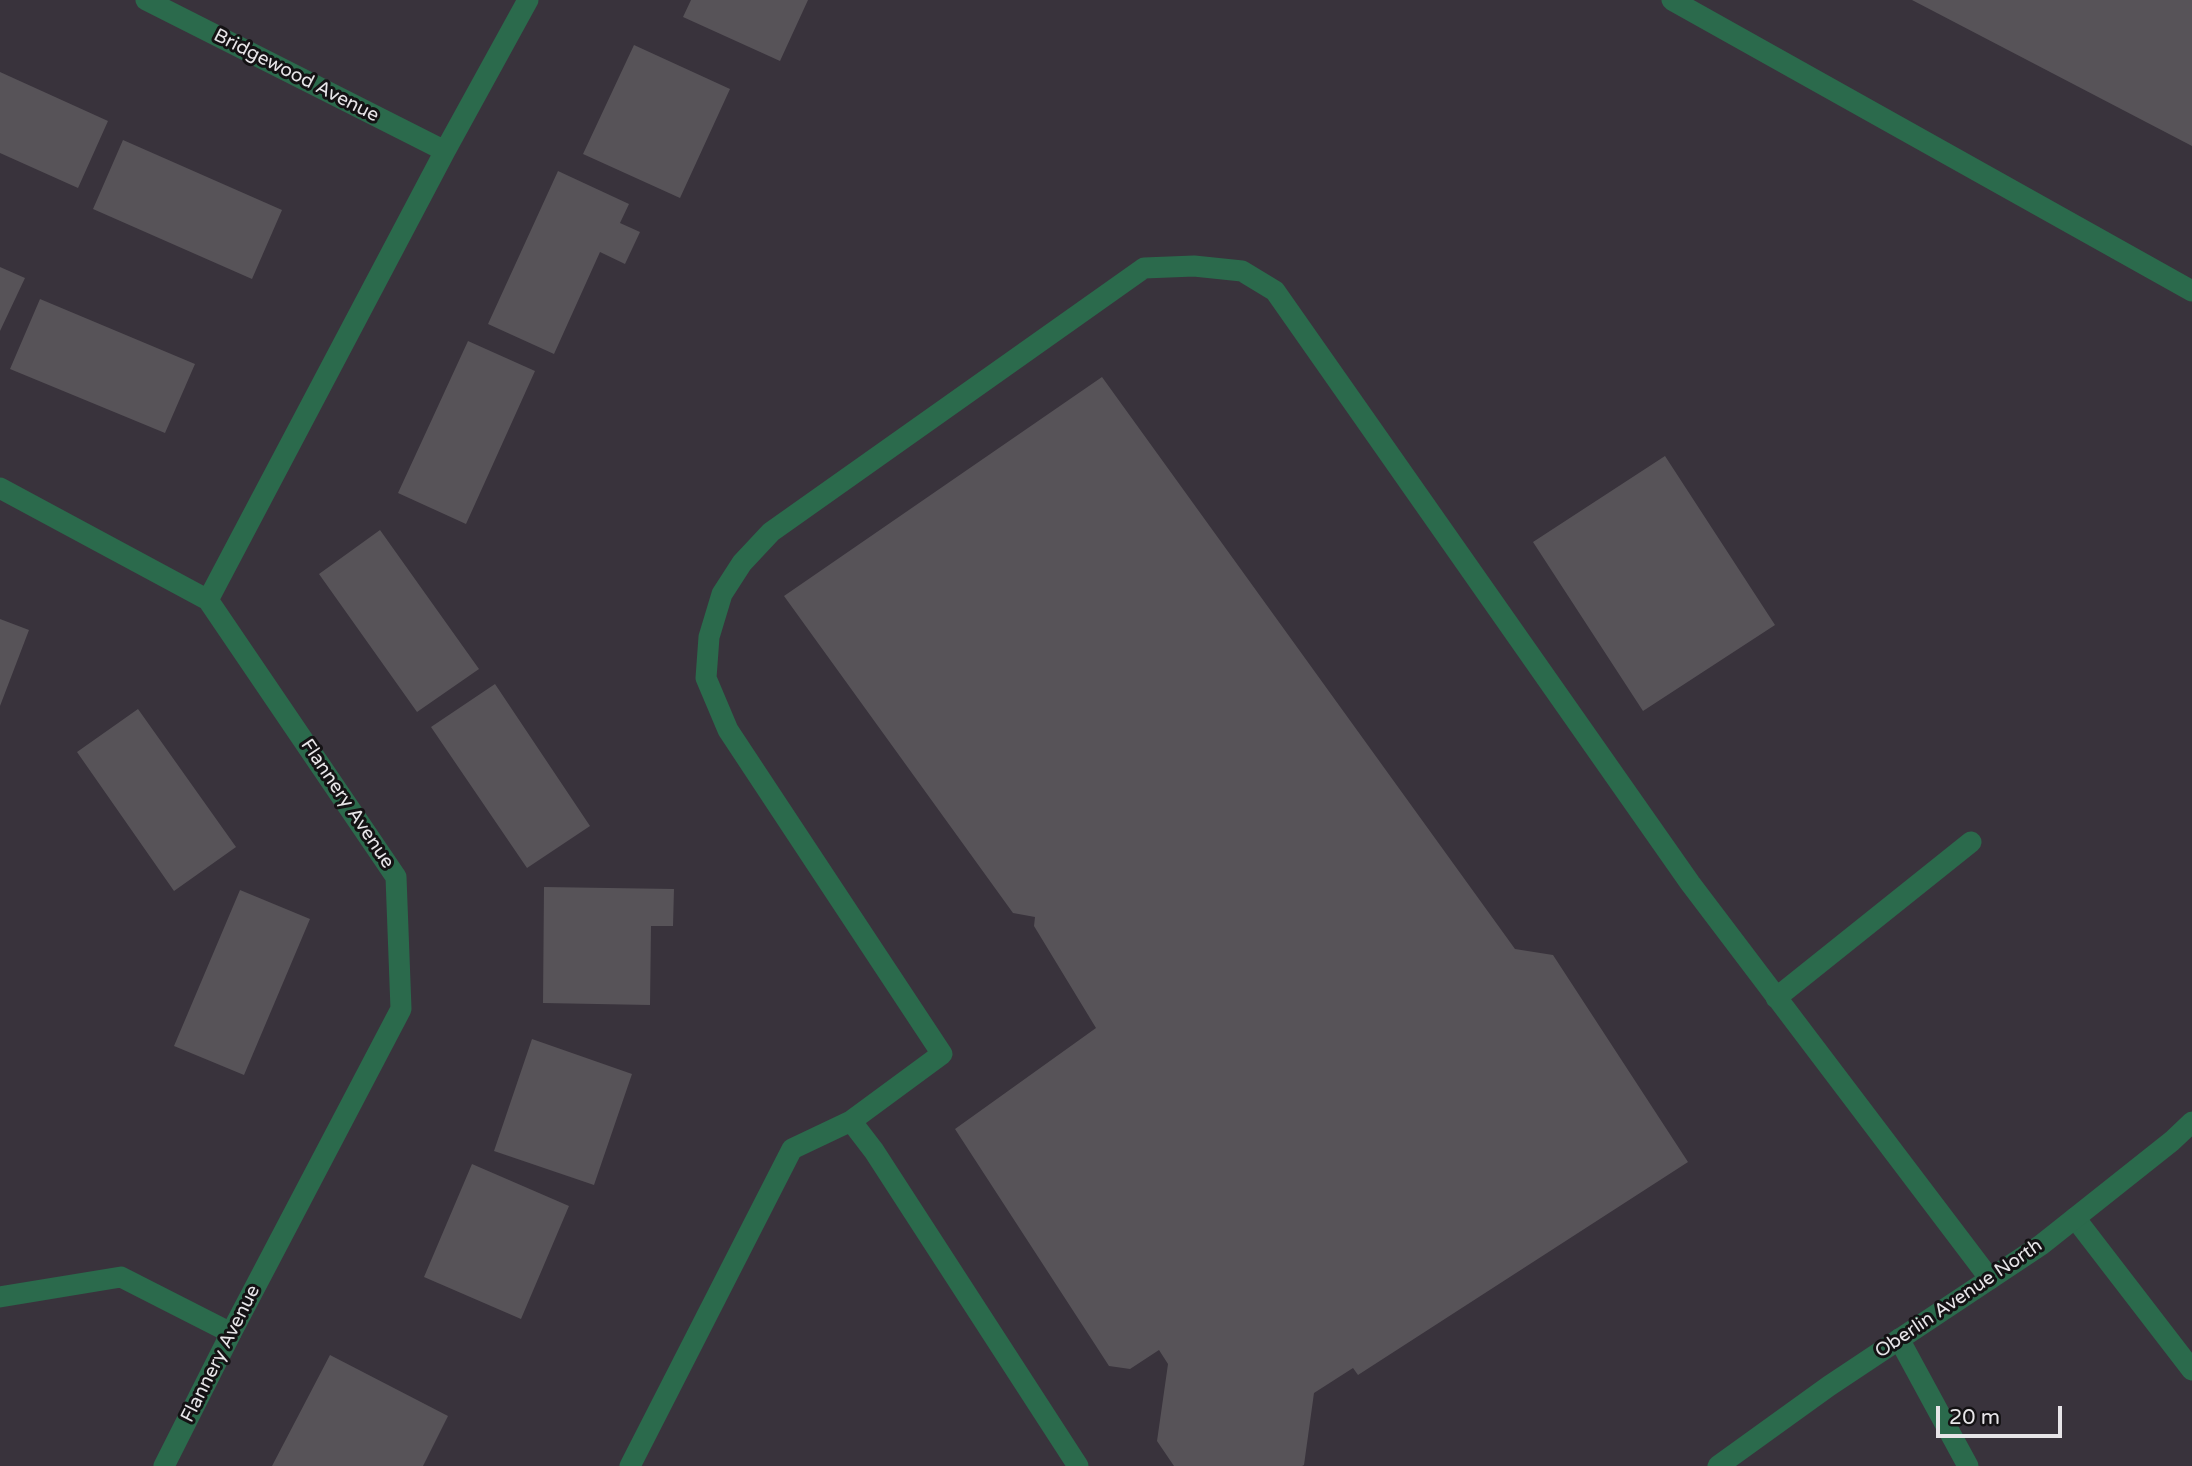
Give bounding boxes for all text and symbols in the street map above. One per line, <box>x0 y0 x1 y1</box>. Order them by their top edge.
street label: Bridgewood Avenue <box>209 24 383 128</box>
street label: Flannery Avenue <box>295 735 399 873</box>
street label: Oberlin Avenue North <box>1871 1235 2047 1363</box>
street label: Flannery Avenue <box>177 1281 265 1427</box>
scale bar <box>1940 1392 2066 1436</box>
text: 20 m <box>1949 1405 2000 1430</box>

